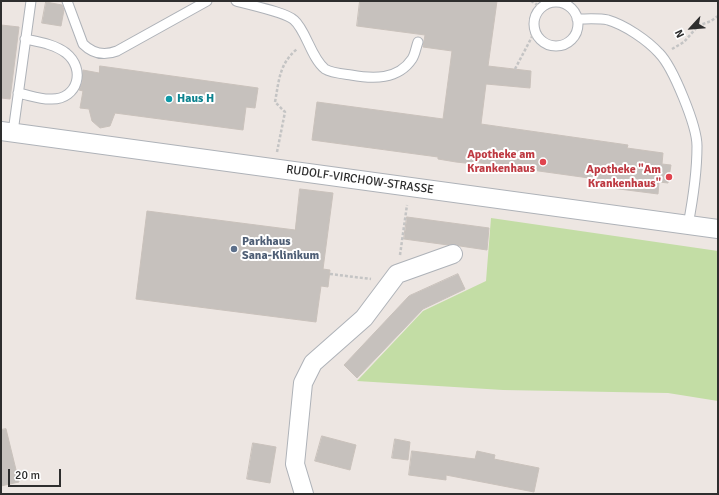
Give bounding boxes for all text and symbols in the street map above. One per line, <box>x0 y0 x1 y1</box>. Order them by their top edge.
north arrow <box>671 8 711 48</box>
text: N <box>672 27 687 40</box>
place label: Haus H <box>177 92 214 106</box>
marker: Haus H <box>164 94 174 104</box>
place label: Apotheke am Krankenhaus <box>467 148 535 176</box>
marker: Apotheke am Krankenhaus <box>538 157 548 167</box>
street label: RUDOLF-VIRCHOW-STRASSE <box>285 163 435 197</box>
place label: Apotheke "Am Krankenhaus" <box>586 163 661 191</box>
marker: Apotheke "Am Krankenhaus" <box>664 172 674 182</box>
place label: Parkhaus Sana-Klinikum <box>242 235 319 263</box>
marker: Parkhaus Sana-Klinikum <box>229 244 239 254</box>
scale bar <box>10 461 63 487</box>
text: 20 m <box>15 468 40 483</box>

